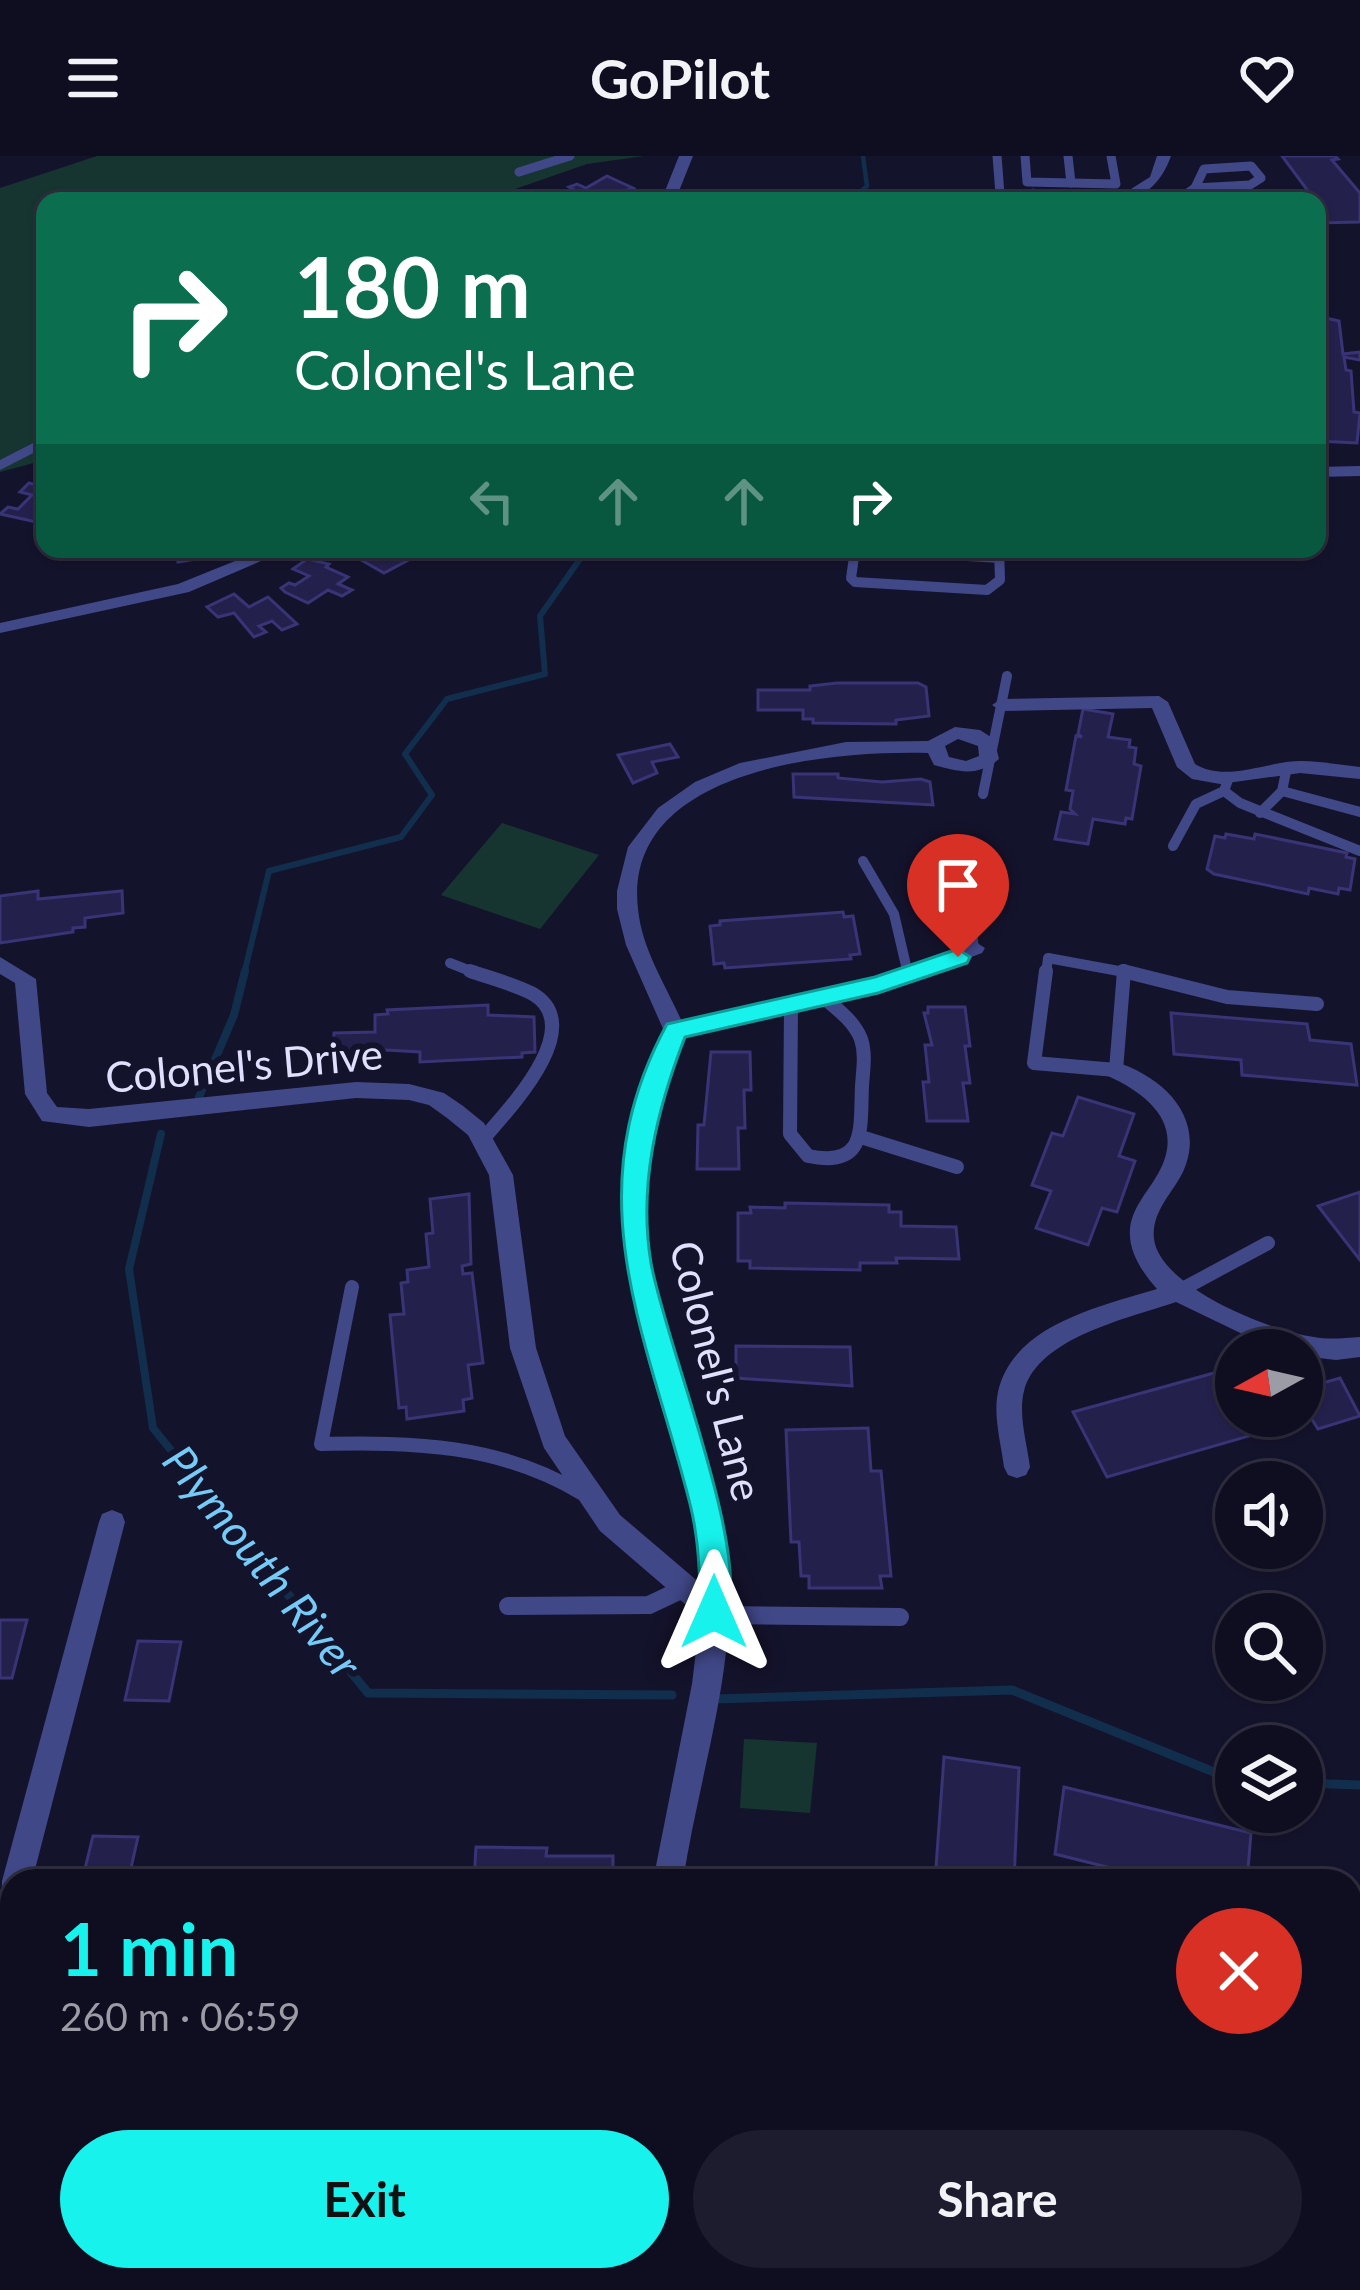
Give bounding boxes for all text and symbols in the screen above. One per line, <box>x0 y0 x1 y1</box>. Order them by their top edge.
icon: menu <box>60 45 126 111</box>
icon: heart <box>1234 45 1300 111</box>
text: GoPilot <box>590 46 770 111</box>
text: 180 m <box>294 235 531 336</box>
icon: right <box>96 240 252 396</box>
text: Colonel's Lane <box>294 337 636 402</box>
icon: left <box>459 468 525 534</box>
icon: ahead <box>585 468 651 534</box>
icon: ahead <box>711 468 777 534</box>
icon: right <box>837 468 903 534</box>
pin <box>907 834 1009 957</box>
icon: arrive <box>925 852 991 918</box>
street label: Colonel's Drive <box>103 1028 385 1102</box>
street label: Colonel's Lane <box>661 1236 773 1506</box>
north arrow <box>1215 1329 1323 1437</box>
map controls <box>1215 1329 1323 1833</box>
water label: Plymouth River <box>152 1434 374 1690</box>
button: sound <box>1215 1461 1323 1569</box>
position arrow <box>651 1549 777 1675</box>
button: search <box>1215 1593 1323 1701</box>
button: layers <box>1215 1725 1323 1833</box>
text: 1 min <box>60 1905 238 1991</box>
button: close <box>1176 1908 1302 2034</box>
text: 260 m · 06:59 <box>60 1993 300 2039</box>
button: Exit <box>60 2130 669 2268</box>
button: Share <box>693 2130 1302 2268</box>

